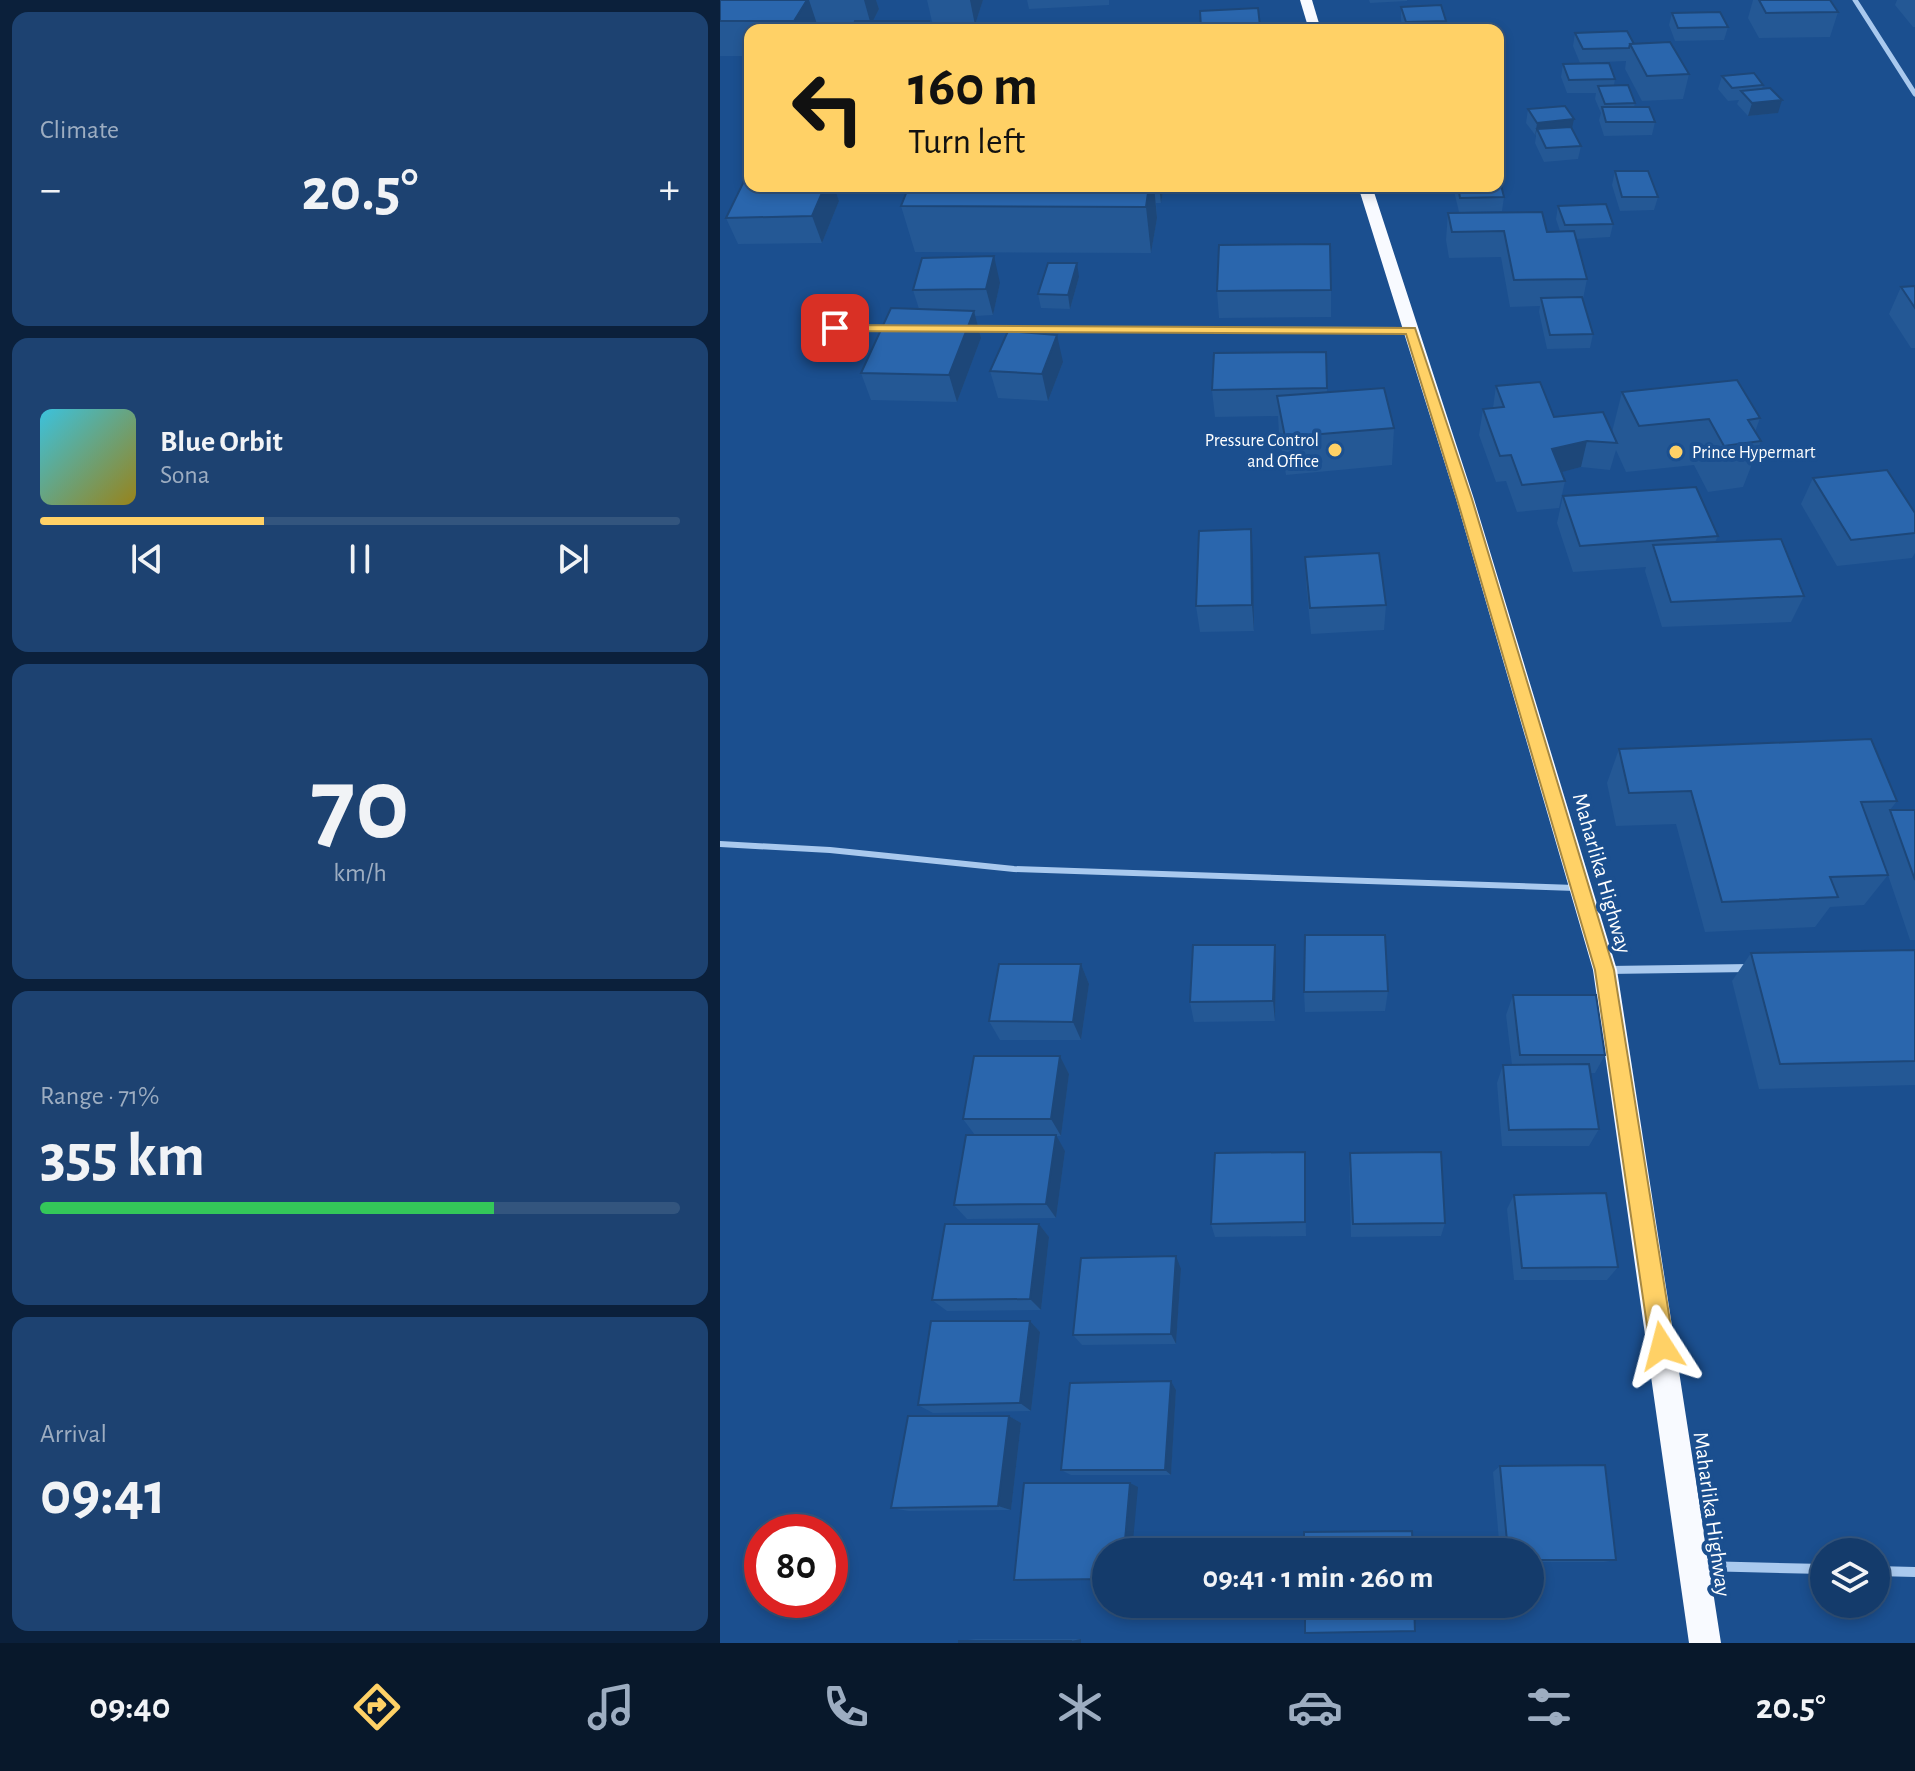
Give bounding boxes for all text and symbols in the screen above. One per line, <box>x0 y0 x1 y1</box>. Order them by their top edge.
icon: left <box>776 56 880 160</box>
text: 160 m <box>908 59 1038 115</box>
text: Climate <box>40 117 119 143</box>
text: Turn left <box>908 124 1025 160</box>
text: 20.5° <box>302 161 418 221</box>
text: − <box>40 168 61 212</box>
text: + <box>659 168 680 212</box>
pin <box>801 294 869 362</box>
icon: arrive <box>813 306 857 350</box>
text: Blue Orbit <box>160 427 283 457</box>
place label: Pressure Control and Office <box>1205 432 1319 471</box>
marker: Pressure Control and Office <box>1326 441 1344 459</box>
marker: Prince Hypermart <box>1667 443 1685 461</box>
place label: Prince Hypermart <box>1692 444 1816 462</box>
text: Sona <box>160 462 210 488</box>
icon: previous <box>125 537 169 581</box>
icon: pause <box>338 537 382 581</box>
icon: next <box>551 537 595 581</box>
text: 70 <box>310 754 410 858</box>
street label: Maharlika Highway <box>1569 791 1636 957</box>
text: km/h <box>333 860 387 886</box>
text: Range · 71% <box>40 1083 159 1109</box>
text: 355 km <box>40 1127 205 1187</box>
position arrow <box>1620 1304 1704 1388</box>
text: Arrival <box>40 1421 107 1447</box>
street label: Maharlika Highway <box>1690 1431 1735 1598</box>
text: 09:41 <box>40 1465 166 1525</box>
speed limit sign: 80 <box>744 1514 848 1618</box>
map controls <box>1810 1538 1890 1618</box>
button: layers <box>1810 1538 1890 1618</box>
text: 09:41 · 1 min · 260 m <box>1203 1563 1433 1593</box>
icon: directions <box>349 1679 405 1735</box>
icon: music <box>583 1679 639 1735</box>
icon: phone <box>818 1679 874 1735</box>
icon: climate <box>1052 1679 1108 1735</box>
icon: car <box>1287 1679 1343 1735</box>
icon: filters <box>1521 1679 1577 1735</box>
text: 09:40 <box>89 1689 170 1725</box>
text: 20.5° <box>1756 1689 1826 1725</box>

